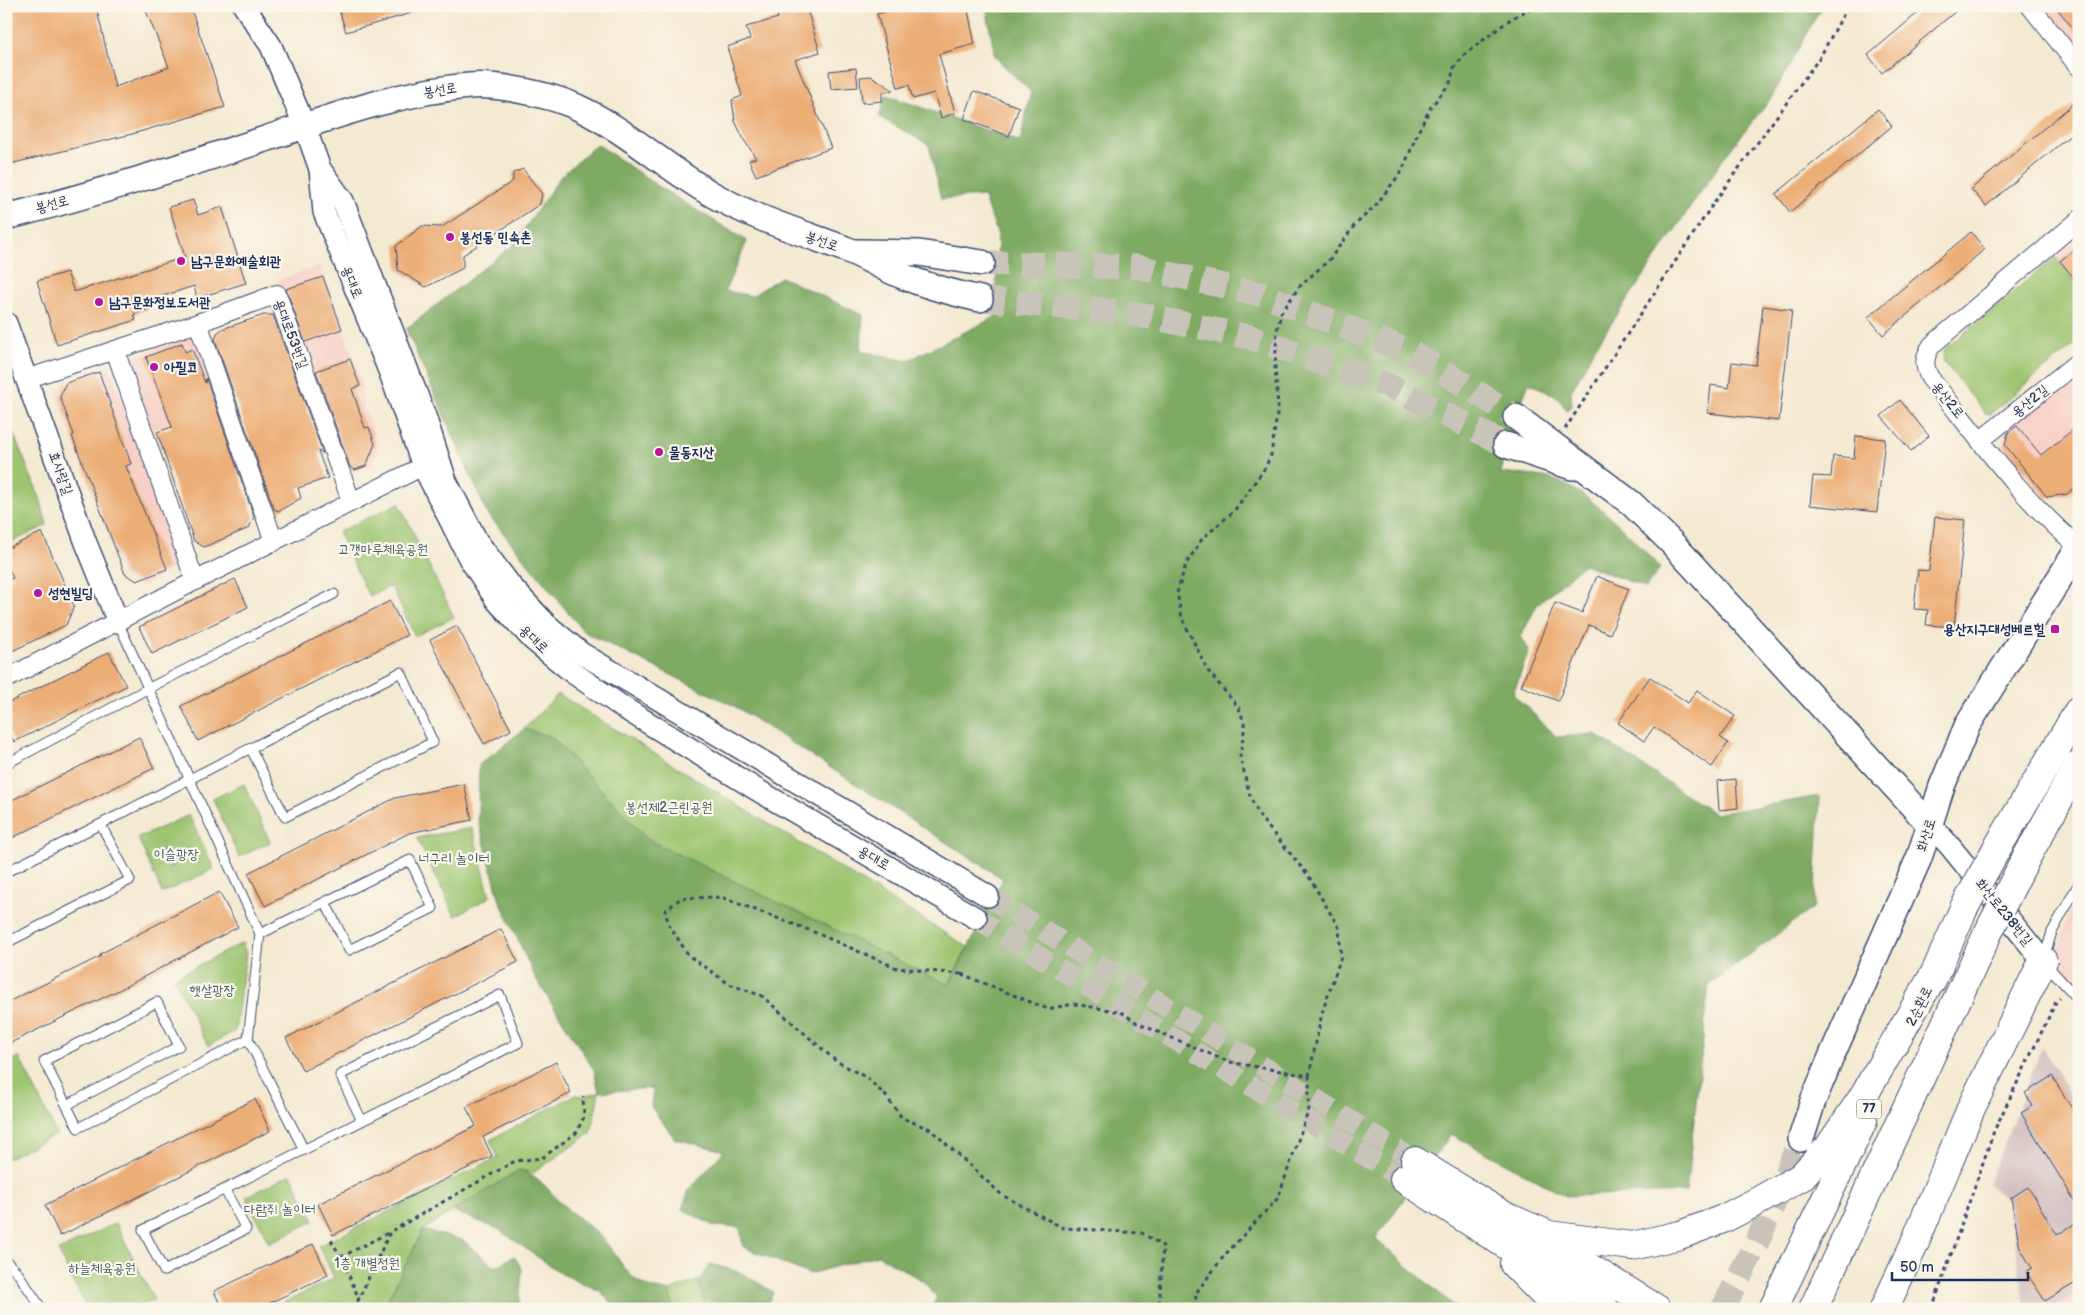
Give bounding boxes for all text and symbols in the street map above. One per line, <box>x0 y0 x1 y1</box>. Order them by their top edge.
street label: 봉선로 <box>422 79 458 101</box>
street label: 봉선로 <box>33 191 71 217</box>
street label: 봉선로 <box>803 227 841 255</box>
place label: 봉선동 민속촌 <box>460 229 531 246</box>
marker: 봉선동 민속촌 <box>444 231 456 243</box>
place label: 남구문화예술회관 <box>191 253 282 270</box>
marker: 남구문화예술회관 <box>175 255 187 267</box>
street label: 용대로 <box>338 263 366 301</box>
place label: 남구문화정보도서관 <box>109 294 211 311</box>
marker: 남구문화정보도서관 <box>93 296 105 308</box>
street label: 용대로53번길 <box>270 297 312 372</box>
place label: 아필코 <box>164 359 198 376</box>
marker: 아필코 <box>148 361 160 373</box>
street label: 용산2로 <box>1928 378 1968 422</box>
street label: 용산2길 <box>2008 381 2052 421</box>
place label: 물동지산 <box>669 444 715 461</box>
marker: 물동지산 <box>653 446 665 458</box>
street label: 효사랑길 <box>45 449 77 498</box>
park label: 고갯마루체육공원 <box>338 541 428 558</box>
place label: 성현빌딩 <box>48 585 93 602</box>
marker: 성현빌딩 <box>32 587 44 599</box>
street label: 용대로 <box>516 621 552 657</box>
place label: 용산지구대성베르힐 <box>1944 621 2046 638</box>
marker: 용산지구대성베르힐 <box>2049 623 2061 635</box>
park label: 봉선제2근린공원 <box>625 799 713 816</box>
street label: 화산로 <box>1913 816 1939 854</box>
street label: 용대로 <box>855 842 893 874</box>
park label: 이슬광장 <box>153 846 199 863</box>
park label: 너구리 놀이터 <box>418 850 490 867</box>
street label: 화산로238번길 <box>1972 875 2037 949</box>
park label: 햇살광장 <box>189 982 235 999</box>
street label: 2순환로 <box>1902 983 1936 1029</box>
road number: 77 <box>1856 1100 1882 1118</box>
park label: 다람쥐 놀이터 <box>244 1201 316 1218</box>
scale bar <box>1892 1250 2029 1282</box>
park label: 1층 개별정원 <box>334 1255 400 1272</box>
text: 50 m <box>1900 1258 1934 1277</box>
park label: 하늘체육공원 <box>68 1260 136 1277</box>

